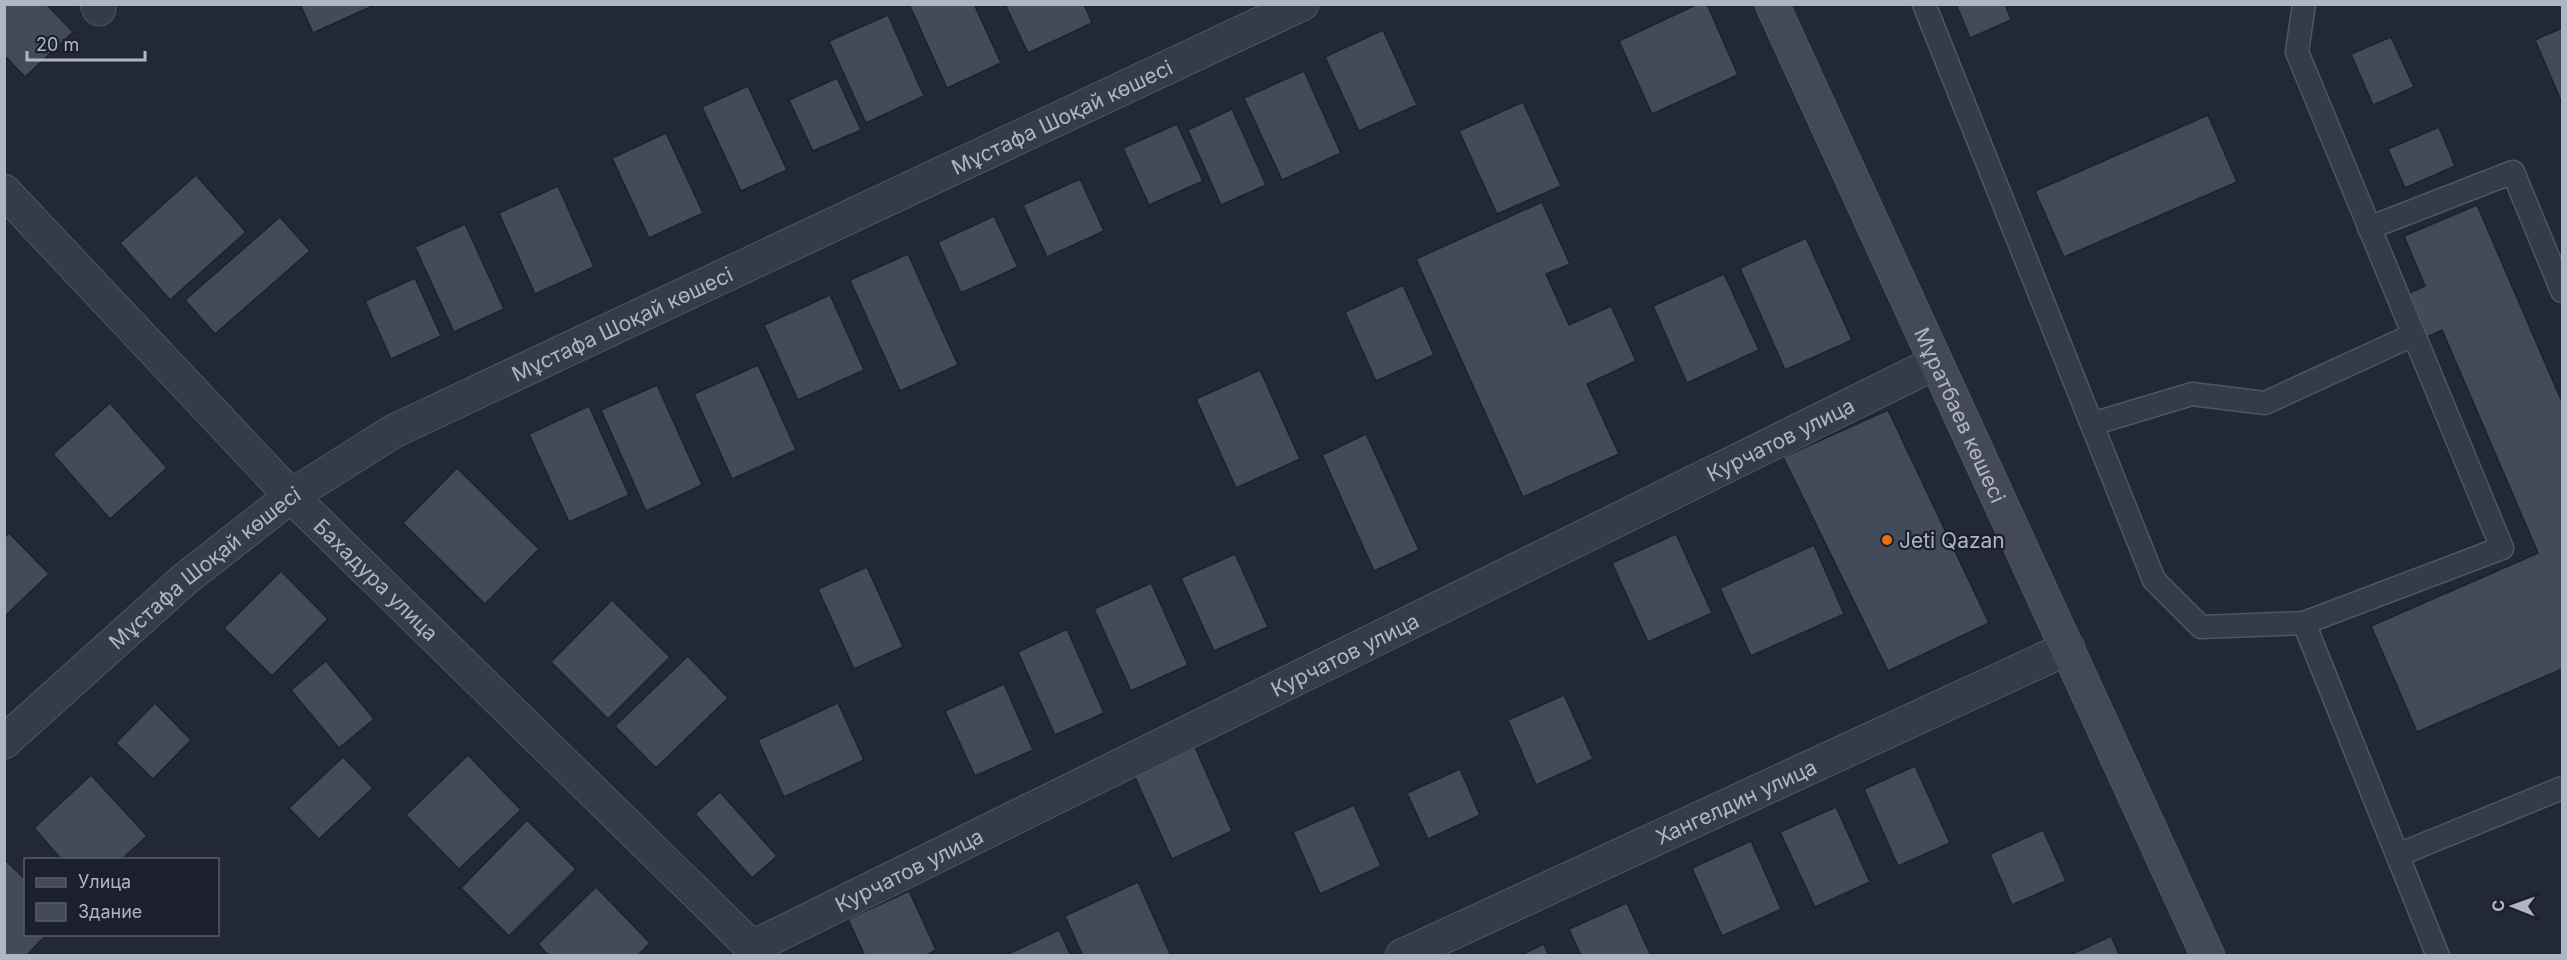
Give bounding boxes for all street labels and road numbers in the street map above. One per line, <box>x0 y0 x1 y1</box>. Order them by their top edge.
street label: Мұстафа Шоқай көшесі <box>947 54 1176 180</box>
street label: Мұстафа Шоқай көшесі <box>508 261 737 386</box>
street label: Мұратбаев көшесі <box>1909 323 2011 507</box>
street label: Курчатов улица <box>1702 392 1858 486</box>
street label: Мұстафа Шоқай көшесі <box>104 481 305 654</box>
street label: Бахадура улица <box>309 513 444 646</box>
street label: Курчатов улица <box>1267 608 1423 702</box>
street label: Хангелдин улица <box>1652 754 1820 849</box>
street label: Курчатов улица <box>831 823 987 917</box>

